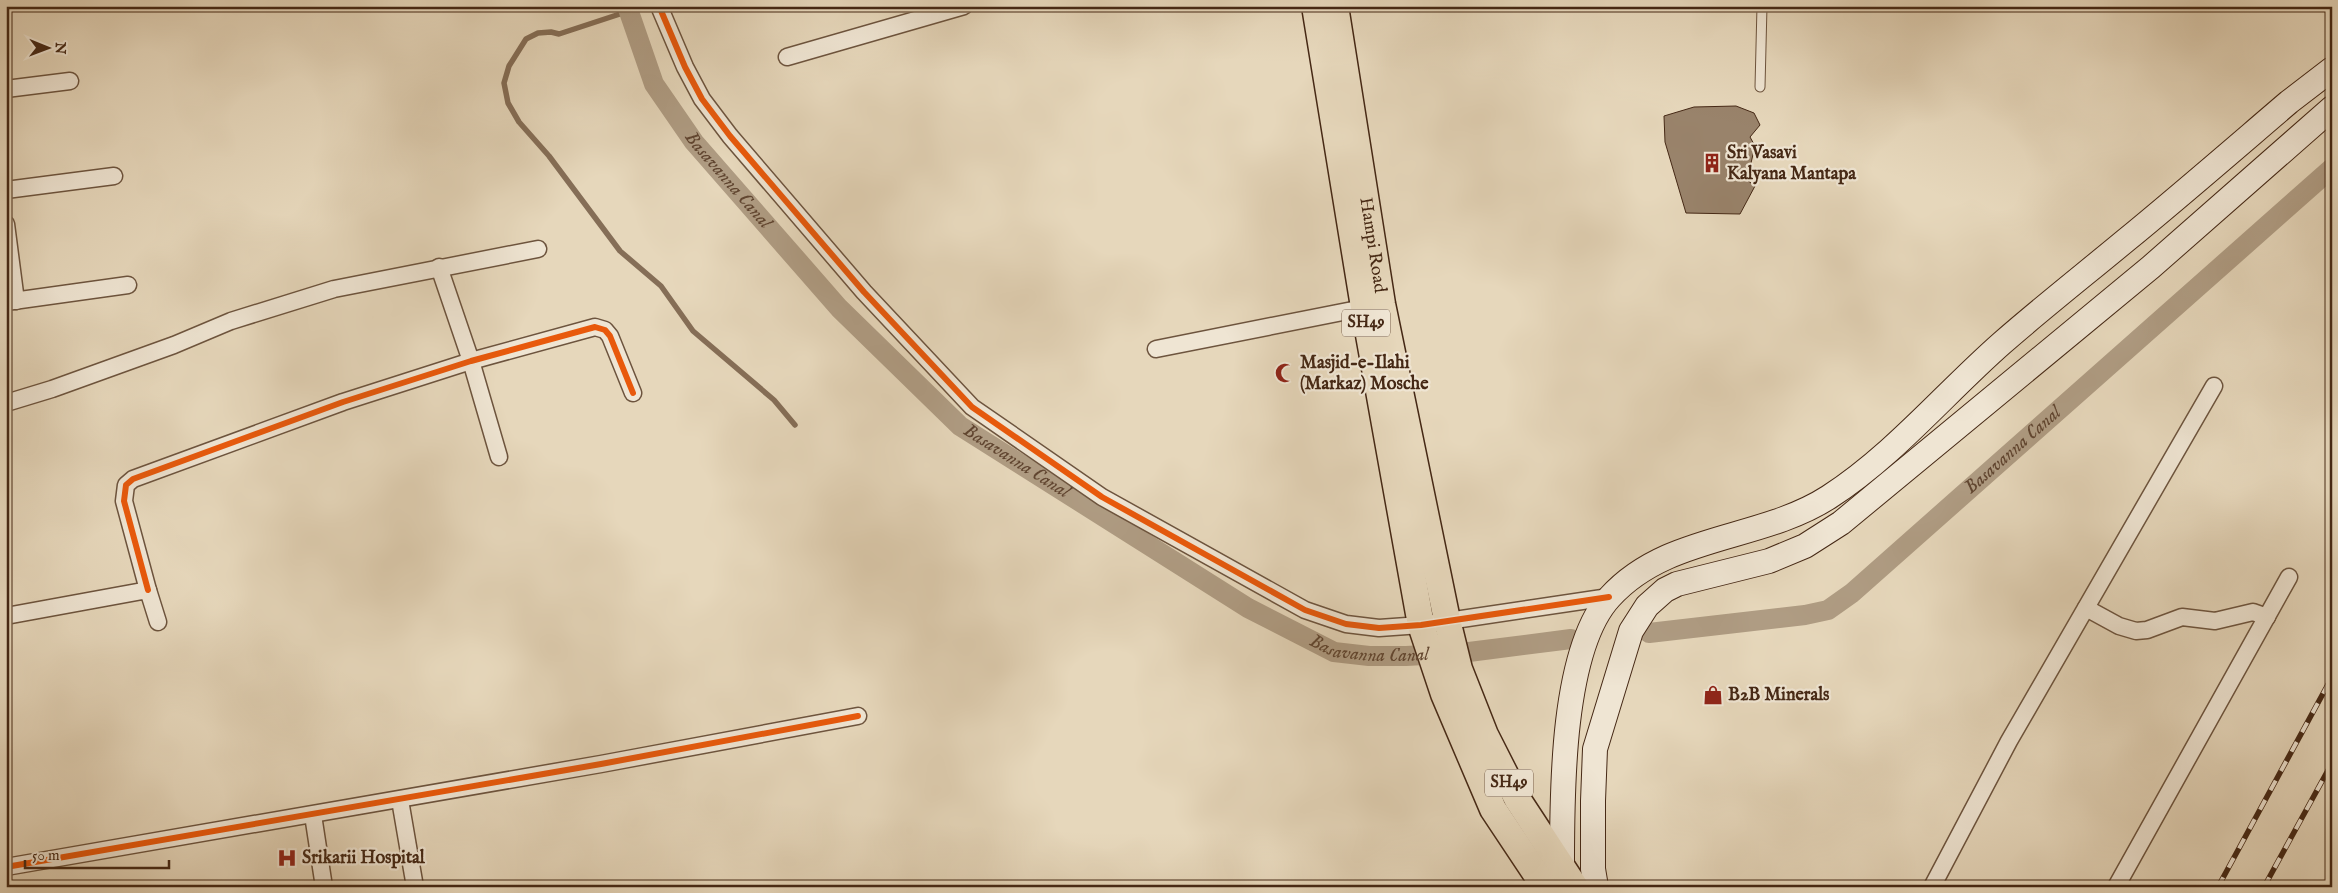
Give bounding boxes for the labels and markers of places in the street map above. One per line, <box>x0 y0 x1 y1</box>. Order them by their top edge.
place label: Sri Vasavi Kalyana Mantapa <box>1727 142 1857 186</box>
building icon: Sri Vasavi Kalyana Mantapa <box>1701 152 1723 174</box>
place label: Masjid-e-Ilahi (Markaz) Mosche <box>1300 352 1429 396</box>
mosque icon: Masjid-e-Ilahi (Markaz) Mosche <box>1274 362 1296 384</box>
shop icon: B2B Minerals <box>1702 684 1724 706</box>
place label: B2B Minerals <box>1728 684 1830 707</box>
hospital icon: Srikarii Hospital <box>276 847 298 869</box>
place label: Srikarii Hospital <box>302 847 426 870</box>

